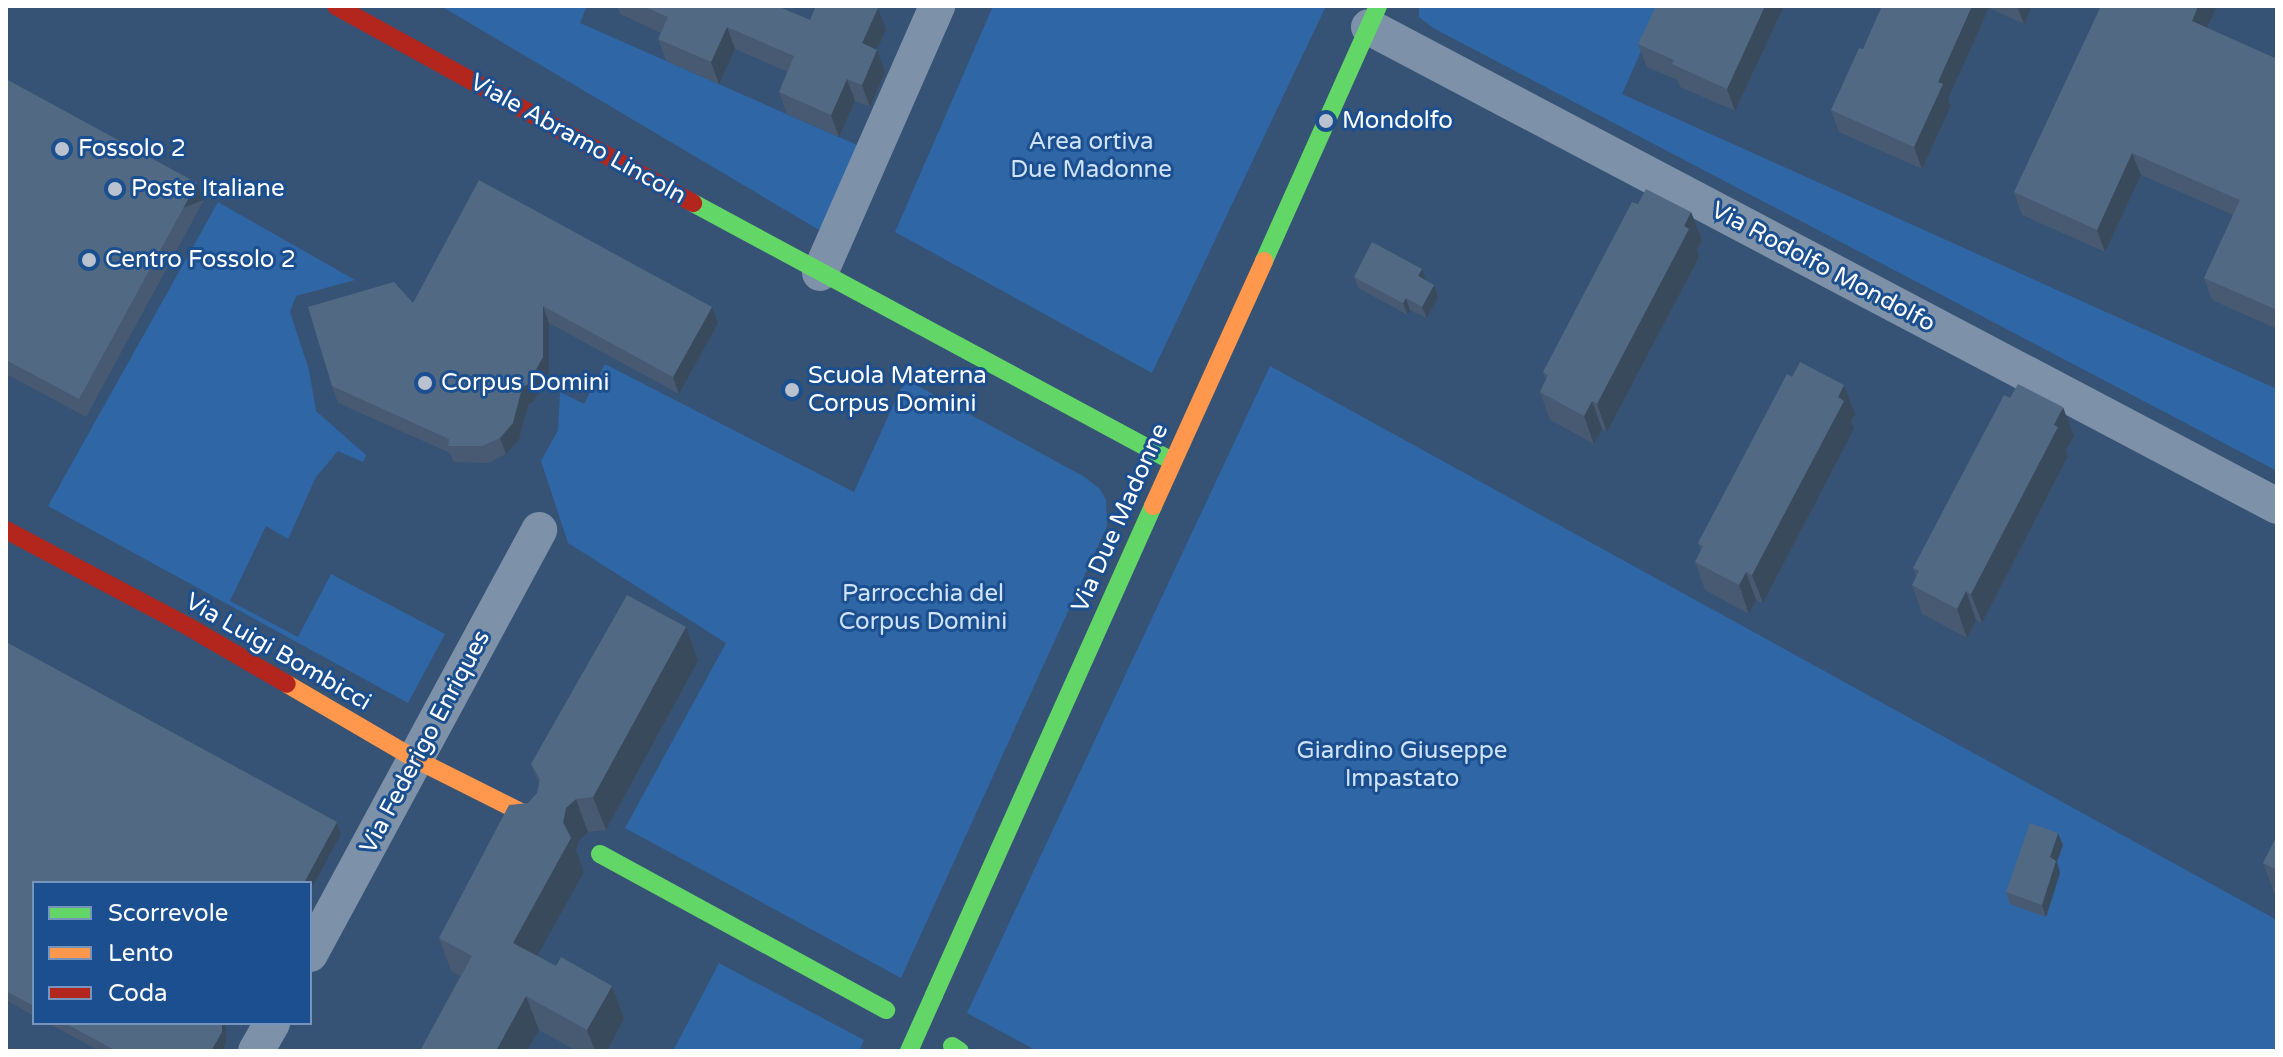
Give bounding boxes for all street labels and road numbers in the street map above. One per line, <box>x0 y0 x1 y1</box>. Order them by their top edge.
street label: Viale Abramo Lincoln <box>465 68 691 210</box>
street label: Via Rodolfo Mondolfo <box>1706 196 1940 338</box>
street label: Via Due Madonne <box>1065 419 1175 617</box>
street label: Via Luigi Bombicci <box>180 587 376 717</box>
street label: Via Federigo Enriques <box>354 625 496 859</box>

